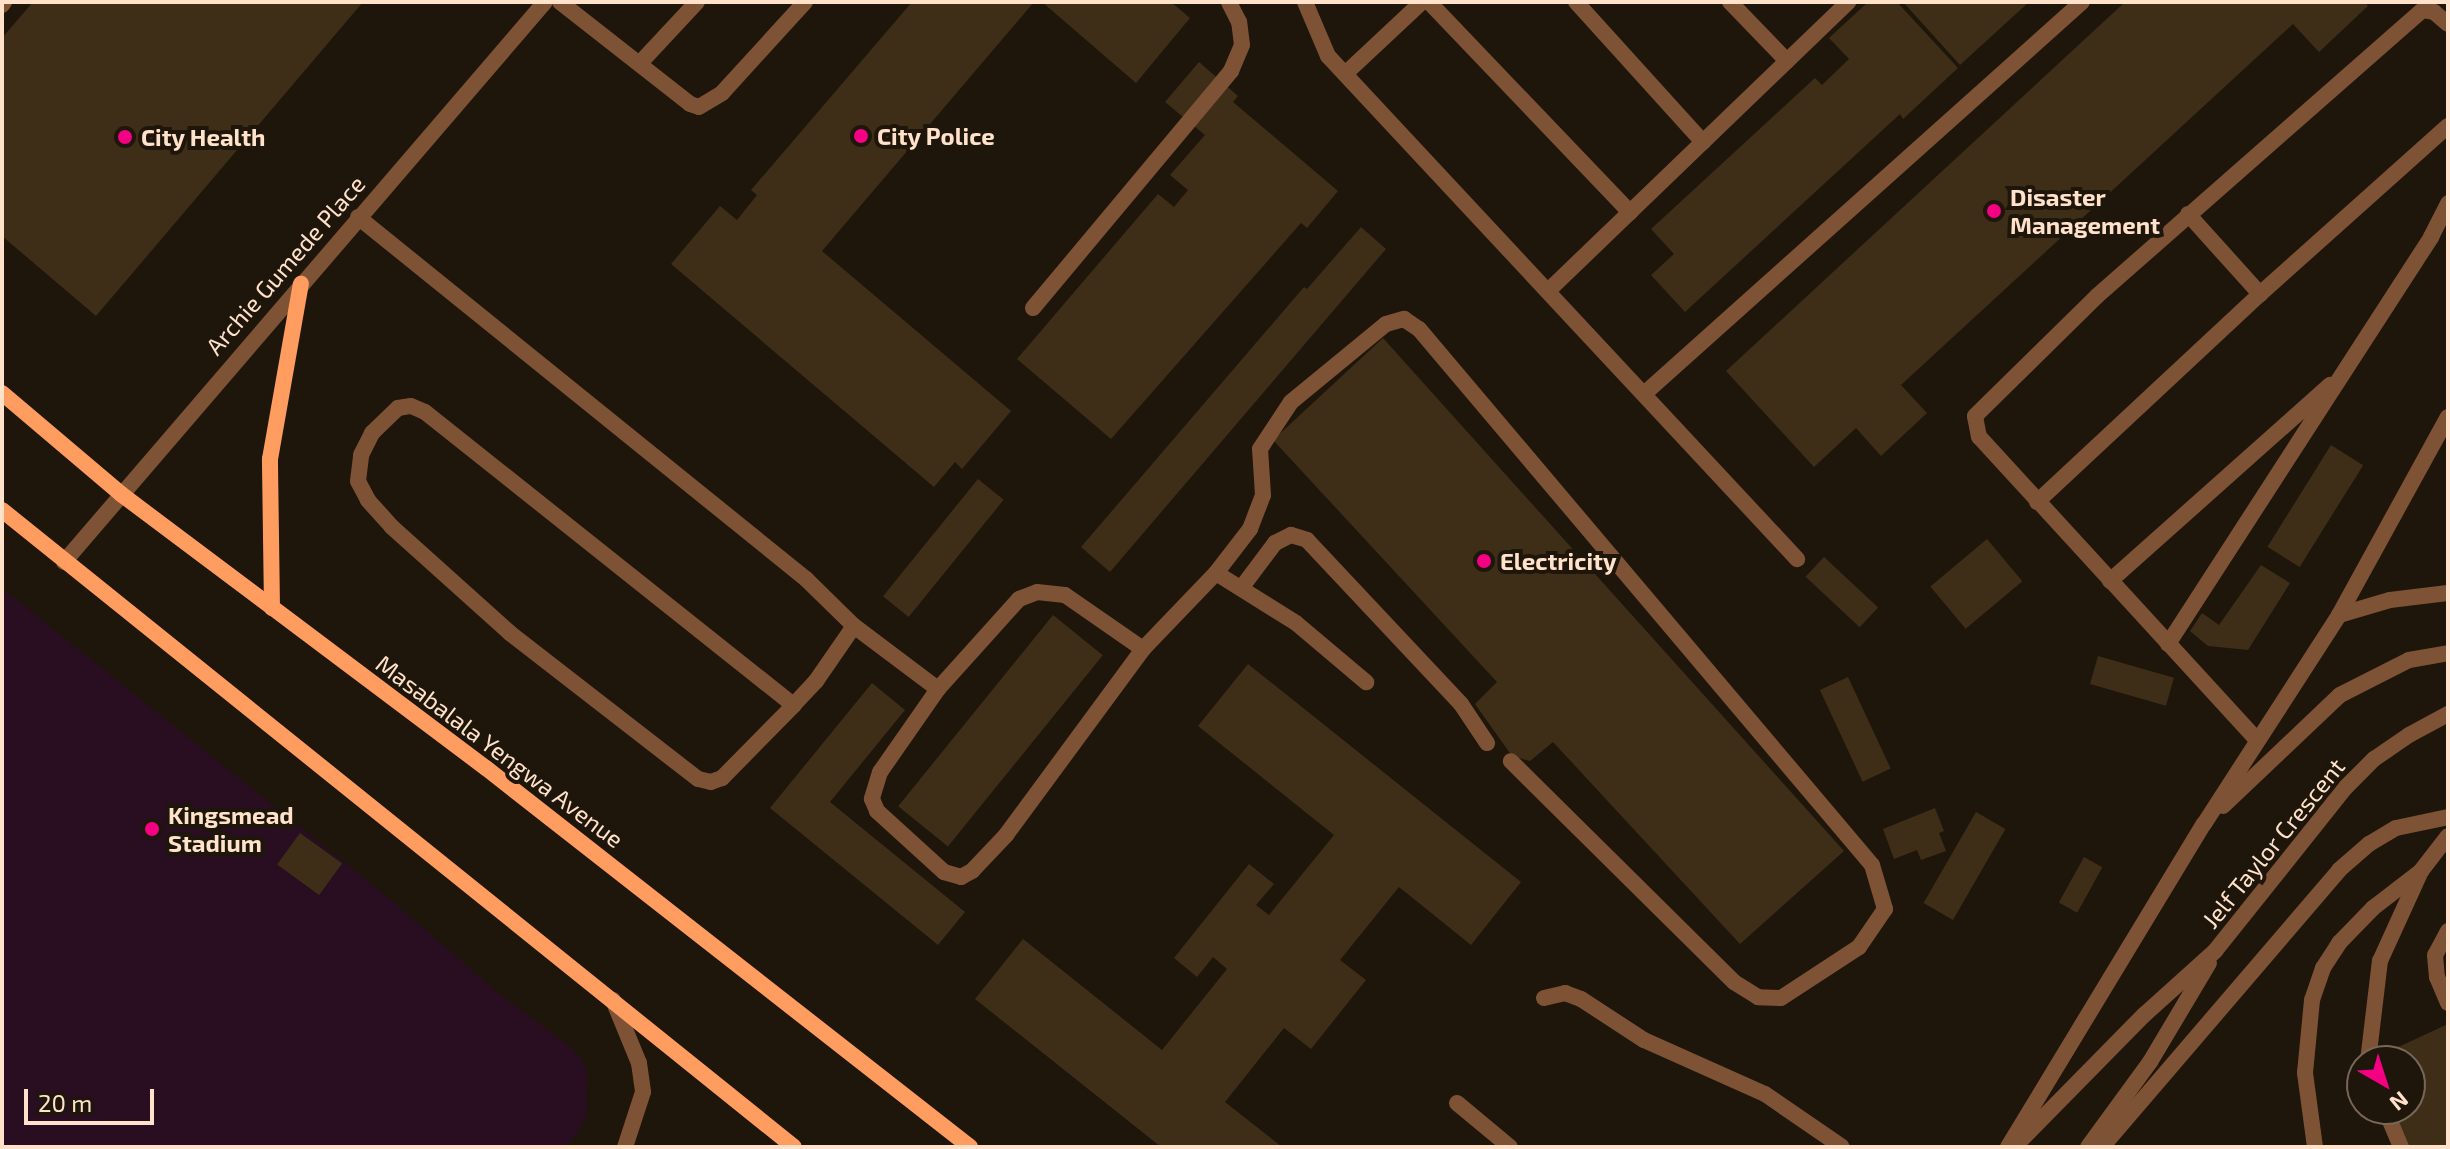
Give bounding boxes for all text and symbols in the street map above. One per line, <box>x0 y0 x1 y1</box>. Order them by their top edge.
place label: City Police <box>877 122 995 150</box>
place label: City Health <box>141 123 266 151</box>
marker: City Police <box>852 127 870 145</box>
marker: City Health <box>116 128 134 146</box>
street label: Archie Gumede Place <box>199 170 371 360</box>
place label: Disaster Management <box>2010 183 2160 239</box>
marker: Disaster Management <box>1985 202 2003 220</box>
place label: Electricity <box>1500 547 1616 575</box>
marker: Electricity <box>1475 552 1493 570</box>
street label: Masabalala Yengwa Avenue <box>370 648 630 854</box>
street label: Jelf Taylor Crescent <box>2195 752 2351 934</box>
place label: Kingsmead Stadium <box>168 801 294 857</box>
marker: Kingsmead Stadium <box>143 820 161 838</box>
north arrow <box>2346 1045 2426 1125</box>
scale bar <box>28 1073 158 1123</box>
text: N <box>2385 1087 2414 1117</box>
text: 20 m <box>38 1088 92 1117</box>

